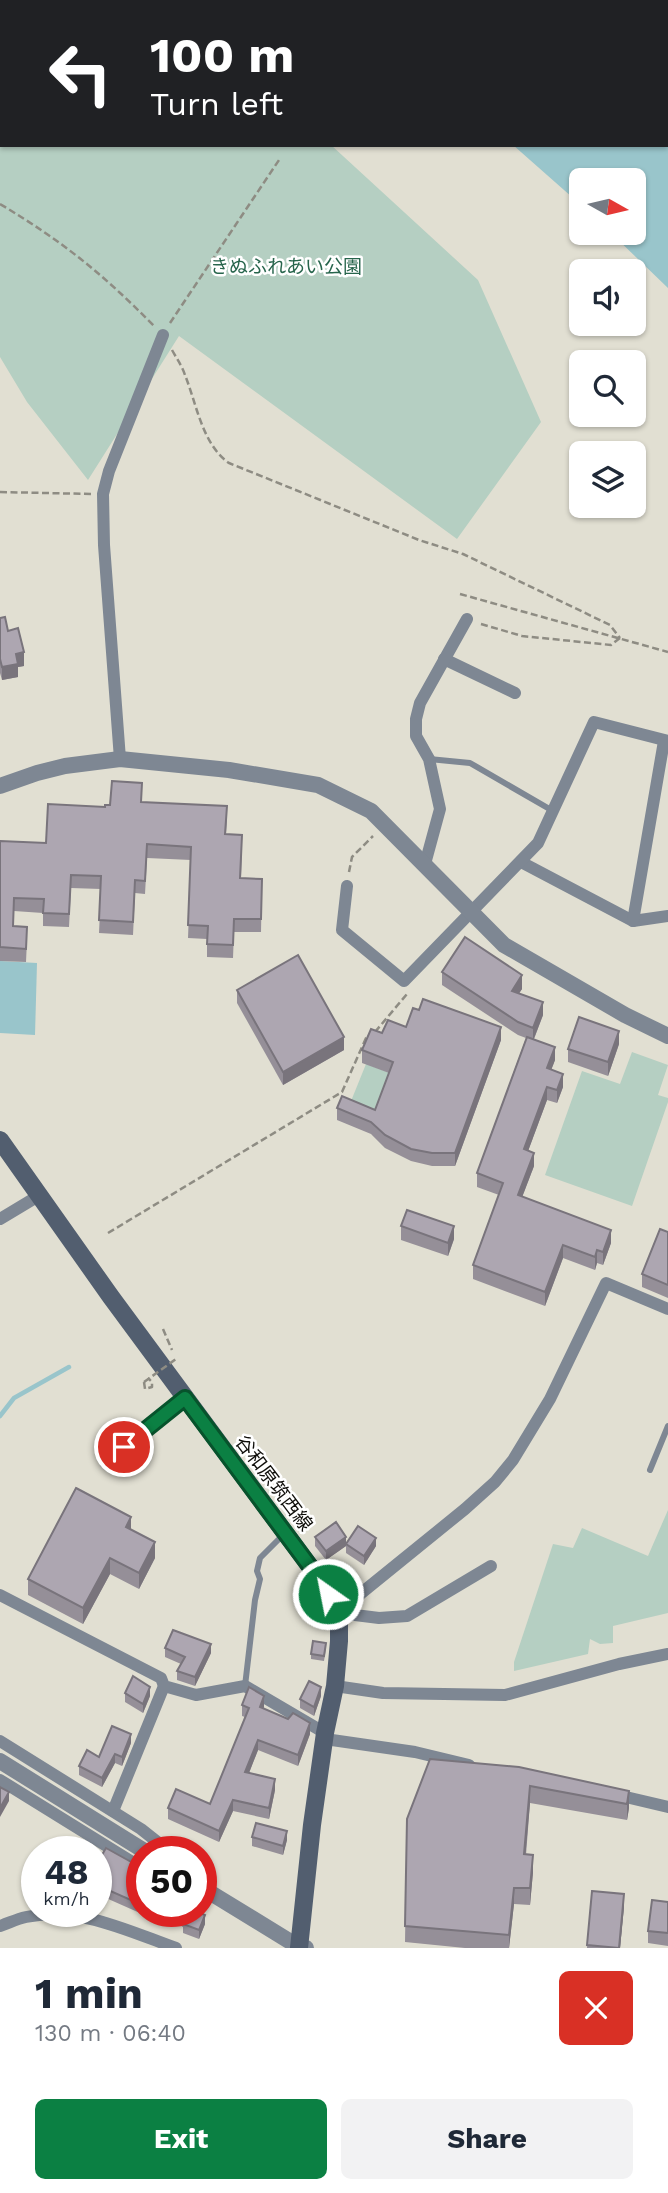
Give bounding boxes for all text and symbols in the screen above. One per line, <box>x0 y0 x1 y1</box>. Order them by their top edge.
text: 100 m <box>150 26 294 84</box>
icon: left <box>35 28 126 119</box>
text: Turn left <box>150 85 283 123</box>
north arrow <box>569 168 646 245</box>
map controls <box>569 168 646 518</box>
park label: きぬふれあい公園 <box>210 255 362 278</box>
button: sound <box>569 259 646 336</box>
button: search <box>569 350 646 427</box>
button: layers <box>569 441 646 518</box>
pin <box>94 1417 154 1477</box>
icon: arrive <box>105 1428 143 1466</box>
street label: 谷和原筑西線 <box>231 1431 317 1535</box>
position arrow <box>291 1557 365 1631</box>
speed limit sign: 50 <box>126 1836 217 1927</box>
text: 48 <box>44 1851 89 1893</box>
text: km/h <box>43 1888 90 1909</box>
text: 1 min <box>35 1969 143 2018</box>
button: close <box>559 1971 633 2045</box>
text: 130 m · 06:40 <box>35 2020 186 2047</box>
button: Exit <box>35 2099 327 2179</box>
button: Share <box>341 2099 633 2179</box>

